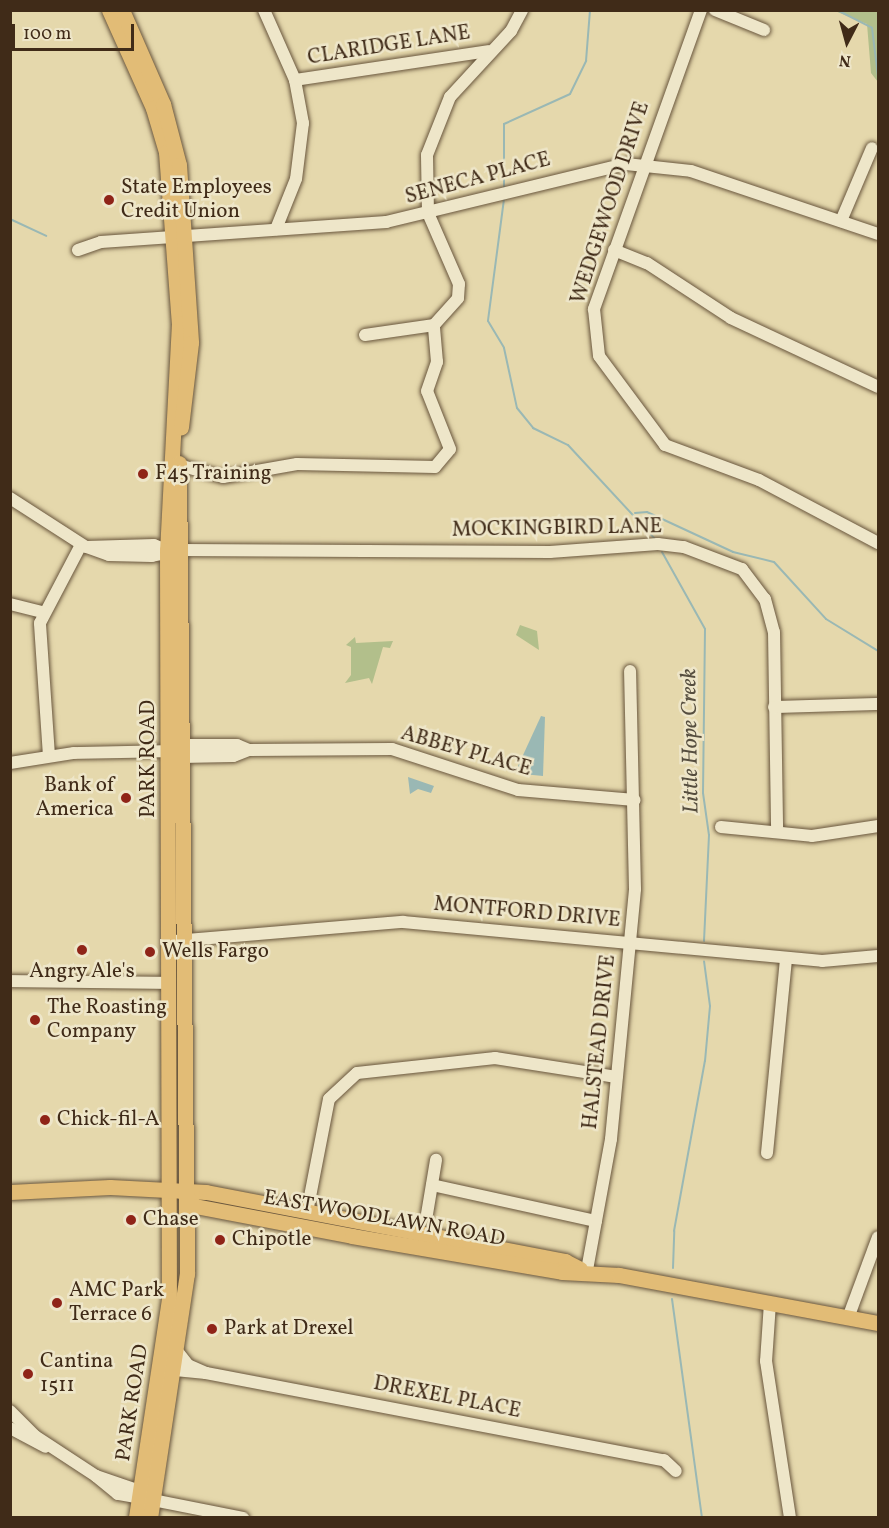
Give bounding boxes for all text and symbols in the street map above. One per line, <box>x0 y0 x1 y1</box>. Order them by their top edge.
scale bar <box>15 12 136 50</box>
north arrow <box>817 12 877 72</box>
street label: CLARIDGE LANE <box>306 21 472 71</box>
text: 100 m <box>23 22 72 47</box>
text: N <box>838 48 852 71</box>
street label: WEDGEWOOD DRIVE <box>566 99 656 307</box>
street label: SENECA PLACE <box>403 148 553 210</box>
place label: State Employees Credit Union <box>121 175 272 225</box>
marker: State Employees Credit Union <box>102 193 116 207</box>
place label: F45 Training <box>155 461 272 487</box>
marker: F45 Training <box>136 467 150 481</box>
street label: MOCKINGBIRD LANE <box>452 515 662 543</box>
water label: Little Hope Creek <box>677 668 705 814</box>
street label: PARK ROAD <box>136 700 162 818</box>
street label: ABBEY PLACE <box>398 721 534 783</box>
place label: Bank of America <box>36 773 114 823</box>
marker: Bank of America <box>119 791 133 805</box>
street label: MONTFORD DRIVE <box>433 892 621 934</box>
place label: Wells Fargo <box>162 939 269 965</box>
marker: Angry Ale's <box>75 943 89 957</box>
marker: Wells Fargo <box>143 945 157 959</box>
street label: HALSTEAD DRIVE <box>578 953 622 1131</box>
place label: Angry Ale's <box>29 959 135 985</box>
place label: The Roasting Company <box>47 995 167 1045</box>
marker: The Roasting Company <box>28 1013 42 1027</box>
place label: Chick-fil-A <box>57 1107 160 1133</box>
marker: Chick-fil-A <box>38 1113 52 1127</box>
street label: EAST WOODLAWN ROAD <box>261 1185 507 1253</box>
place label: Chase <box>143 1207 199 1233</box>
marker: Chase <box>124 1213 138 1227</box>
place label: Chipotle <box>232 1227 311 1253</box>
marker: Chipotle <box>213 1233 227 1247</box>
place label: AMC Park Terrace 6 <box>69 1278 164 1328</box>
marker: AMC Park Terrace 6 <box>50 1296 64 1310</box>
place label: Park at Drexel <box>224 1316 354 1342</box>
marker: Park at Drexel <box>205 1322 219 1336</box>
street label: PARK ROAD <box>111 1343 155 1463</box>
place label: Cantina 1511 <box>40 1349 113 1399</box>
marker: Cantina 1511 <box>21 1367 35 1381</box>
street label: DREXEL PLACE <box>371 1371 523 1425</box>

